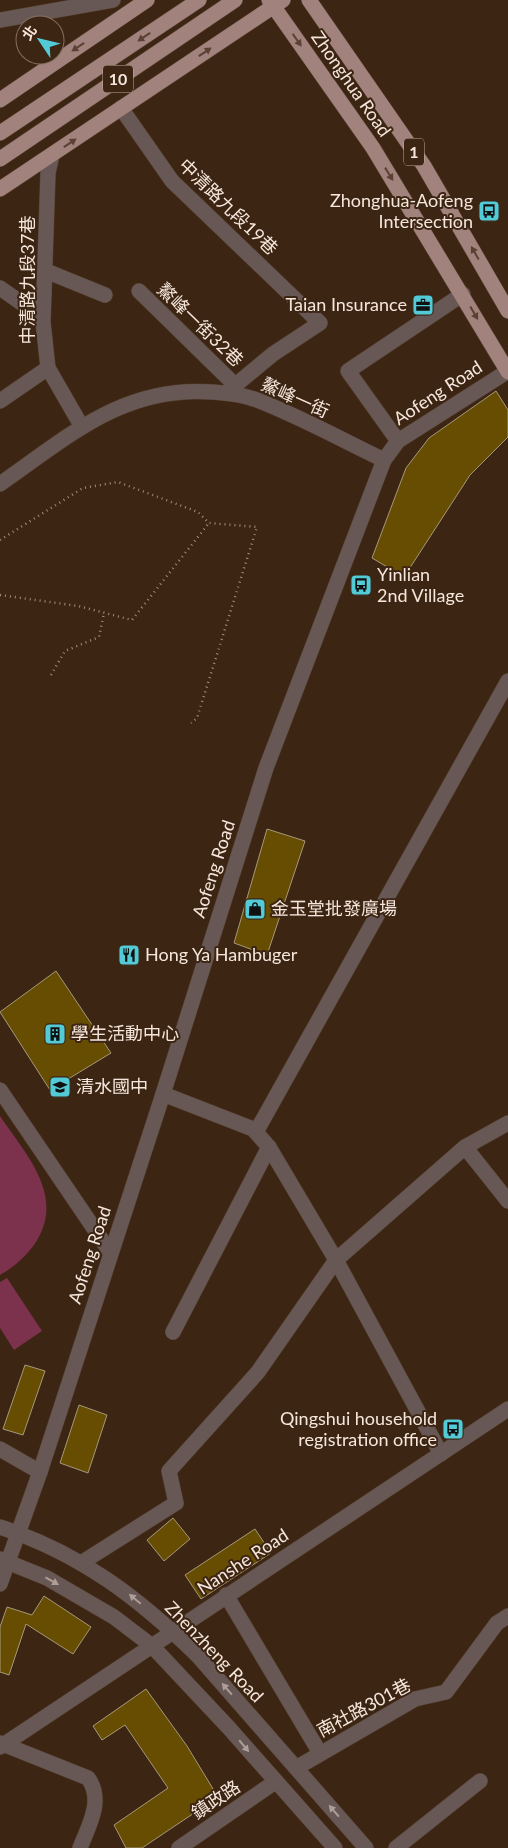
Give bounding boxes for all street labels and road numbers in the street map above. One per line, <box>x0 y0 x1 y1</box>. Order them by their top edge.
street label: Zhonghua Road <box>307 26 396 141</box>
road number: 10 <box>103 66 133 92</box>
road number: 1 <box>404 138 424 166</box>
street label: 中清路九段19巷 <box>175 154 283 259</box>
street label: 中清路九段37巷 <box>16 216 38 344</box>
street label: 鰲峰一街32巷 <box>153 278 248 371</box>
street label: Aofeng Road <box>389 355 486 429</box>
street label: 鰲峰一街 <box>258 372 333 422</box>
street label: Aofeng Road <box>187 817 239 920</box>
street label: Aofeng Road <box>63 1203 115 1306</box>
street label: Nanshe Road <box>193 1524 292 1599</box>
street label: Zhenzheng Road <box>161 1596 268 1706</box>
street label: 南社路301巷 <box>313 1673 414 1741</box>
street label: 鎮政路 <box>187 1775 244 1823</box>

